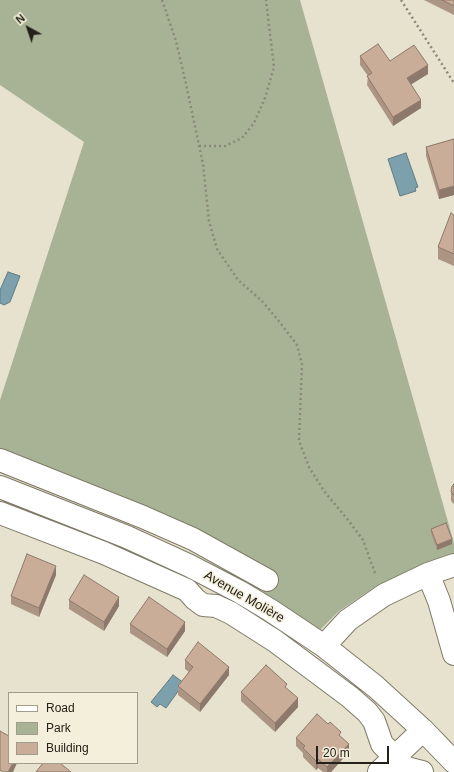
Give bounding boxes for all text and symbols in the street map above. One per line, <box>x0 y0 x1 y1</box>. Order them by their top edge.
north arrow <box>8 8 48 48</box>
text: N <box>13 12 27 26</box>
street label: Avenue Molière <box>201 568 287 626</box>
legend <box>8 692 138 764</box>
text: Road <box>46 701 75 715</box>
text: Park <box>46 721 71 735</box>
scale bar <box>318 738 391 764</box>
text: Building <box>46 741 89 755</box>
text: 20 m <box>323 746 350 760</box>

